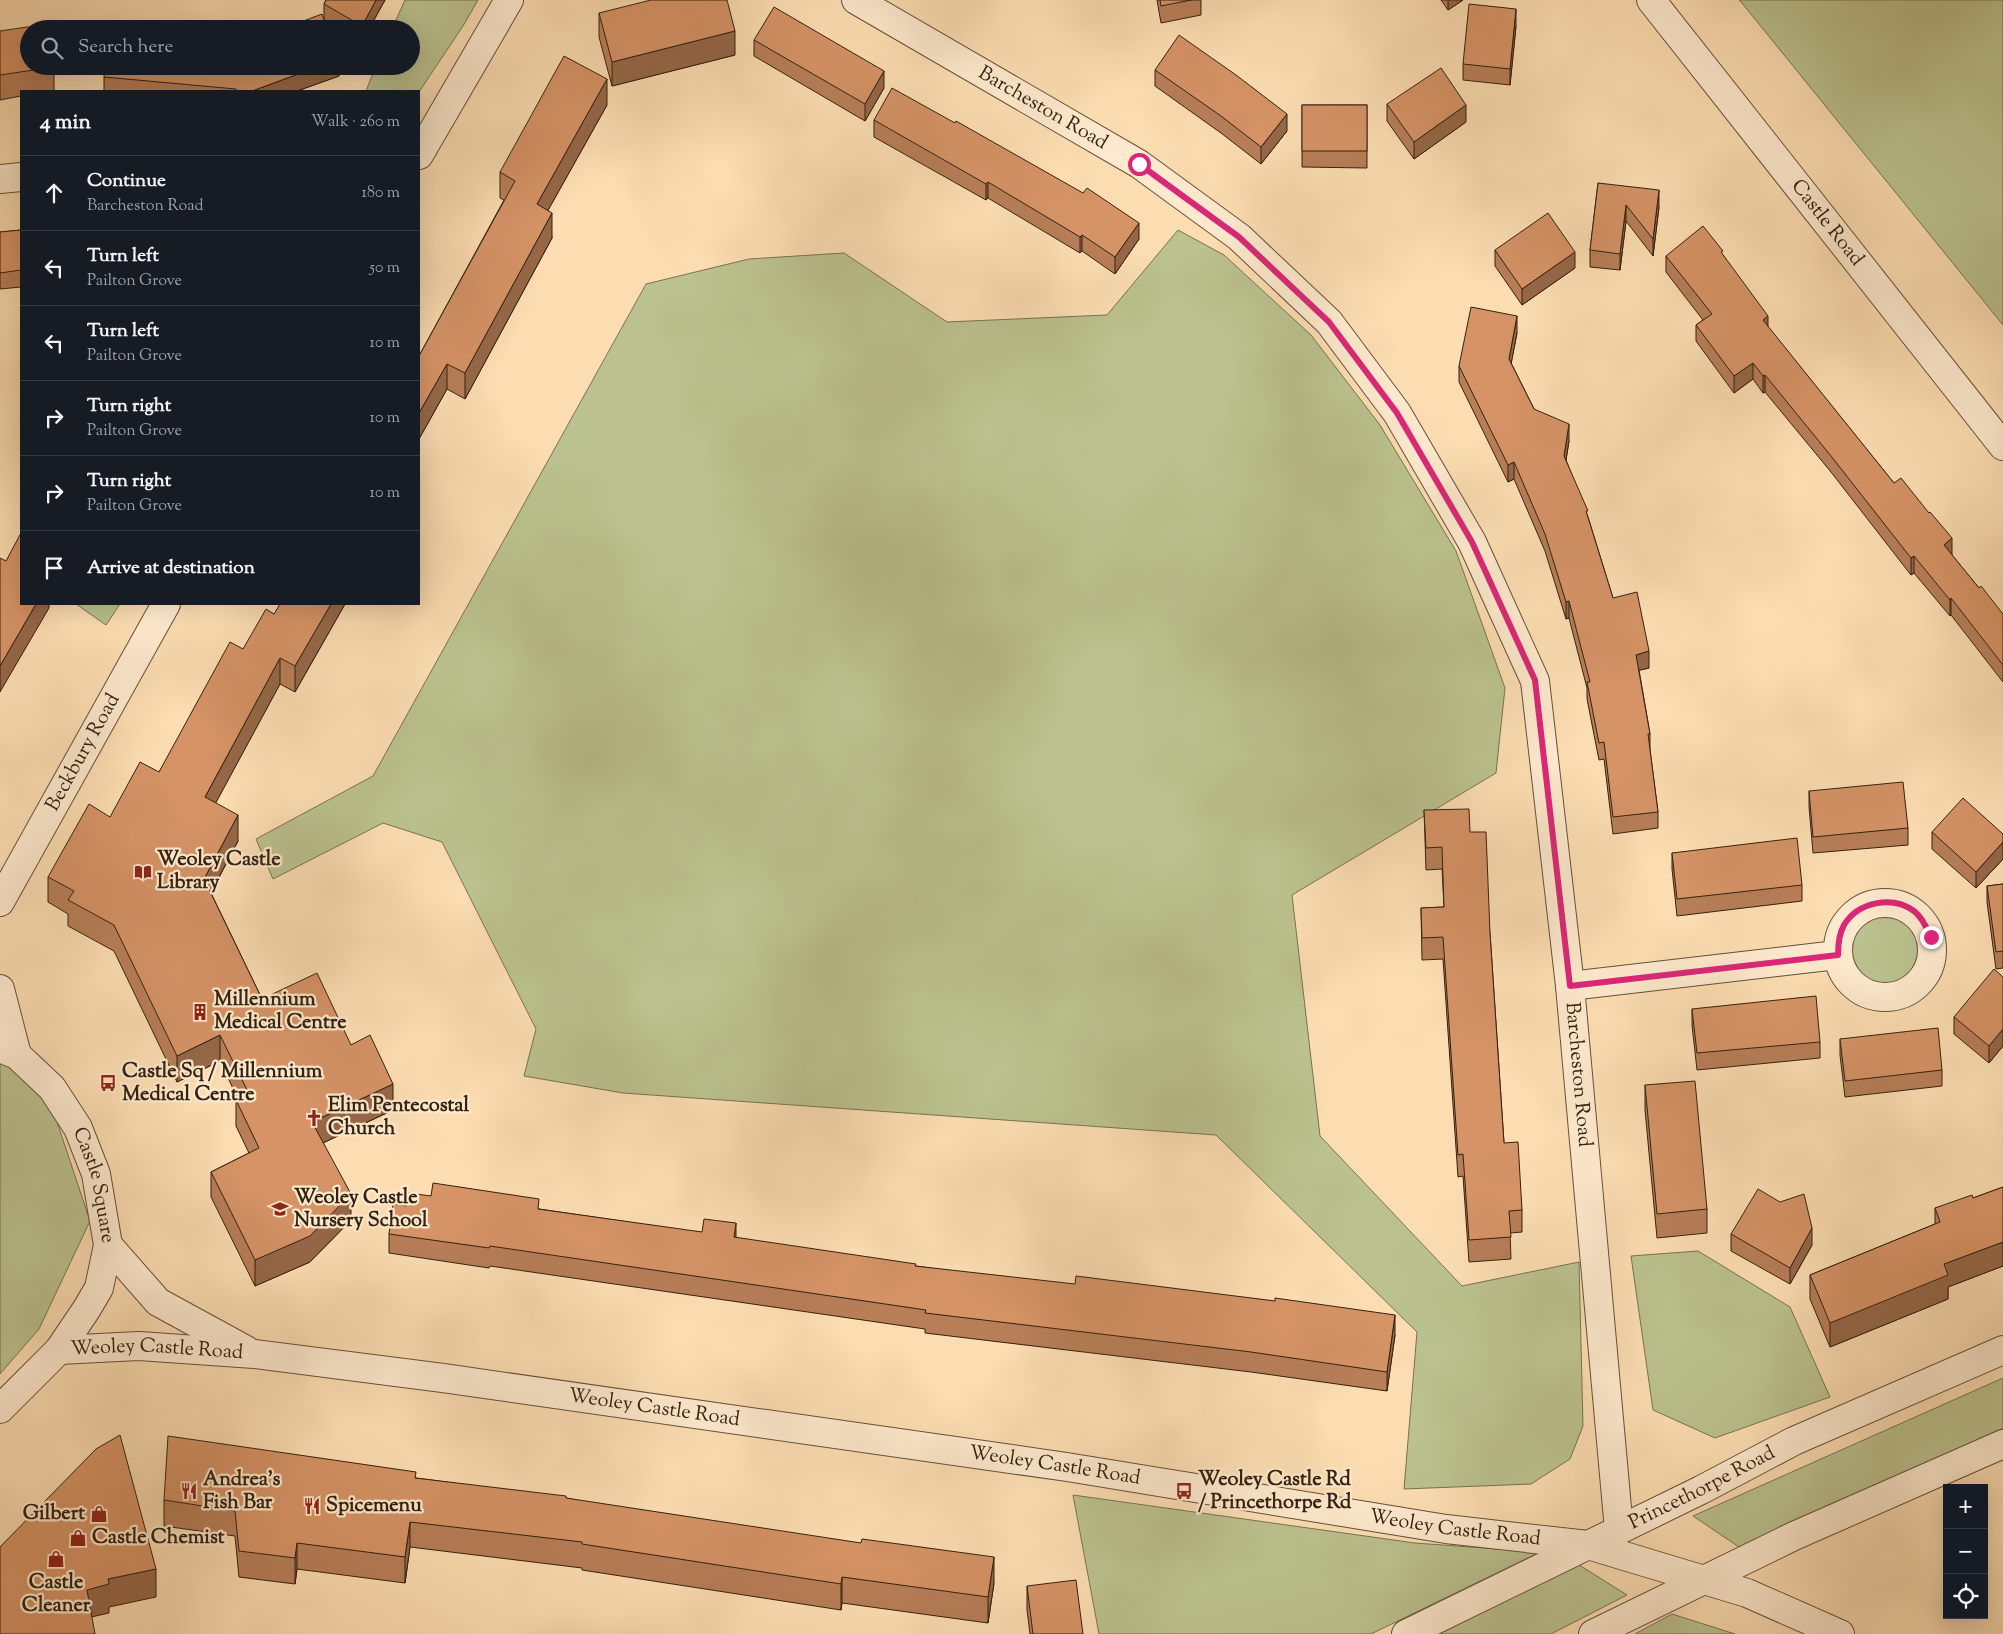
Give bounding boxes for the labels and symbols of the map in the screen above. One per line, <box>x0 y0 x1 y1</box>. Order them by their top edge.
street label: Barcheston Road <box>973 59 1113 157</box>
route start <box>1128 153 1151 176</box>
street label: Castle Road <box>1783 173 1870 273</box>
street label: Beckbury Road <box>39 688 128 817</box>
place label: Weoley Castle Library <box>157 846 281 898</box>
library icon: Weoley Castle Library <box>133 862 153 882</box>
route end <box>1920 926 1943 949</box>
place label: Millennium Medical Centre <box>214 986 347 1038</box>
street label: Barcheston Road <box>1557 1001 1599 1148</box>
building icon: Millennium Medical Centre <box>190 1002 210 1022</box>
place label: Castle Sq / Millennium Medical Centre <box>122 1058 323 1110</box>
bus stop icon: Castle Sq / Millennium Medical Centre <box>98 1073 118 1093</box>
place label: Elim Pentecostal Church <box>328 1092 470 1144</box>
church icon: Elim Pentecostal Church <box>304 1108 324 1128</box>
street label: Castle Square <box>65 1123 122 1245</box>
place label: Weoley Castle Nursery School <box>294 1184 428 1236</box>
school or university icon: Weoley Castle Nursery School <box>270 1199 290 1219</box>
street label: Weoley Castle Road <box>70 1331 244 1368</box>
street label: Weoley Castle Road <box>566 1382 742 1435</box>
street label: Weoley Castle Road <box>967 1439 1143 1493</box>
street label: Princethorpe Road <box>1624 1439 1780 1538</box>
place label: Andrea's Fish Bar <box>203 1466 280 1518</box>
place label: Weoley Castle Rd / Princethorpe Rd <box>1198 1466 1352 1518</box>
restaurant icon: Andrea's Fish Bar <box>179 1481 199 1501</box>
bus stop icon: Weoley Castle Rd / Princethorpe Rd <box>1174 1481 1194 1501</box>
place label: Spicemenu <box>326 1492 422 1521</box>
restaurant icon: Spicemenu <box>302 1496 322 1516</box>
place label: Gilbert <box>23 1500 85 1529</box>
street label: Weoley Castle Road <box>1367 1502 1542 1554</box>
shop icon: Gilbert <box>89 1504 109 1524</box>
place label: Castle Chemist <box>92 1524 225 1553</box>
shop icon: Castle Chemist <box>68 1528 88 1548</box>
shop icon: Castle Cleaner <box>46 1549 66 1569</box>
place label: Castle Cleaner <box>22 1569 91 1621</box>

